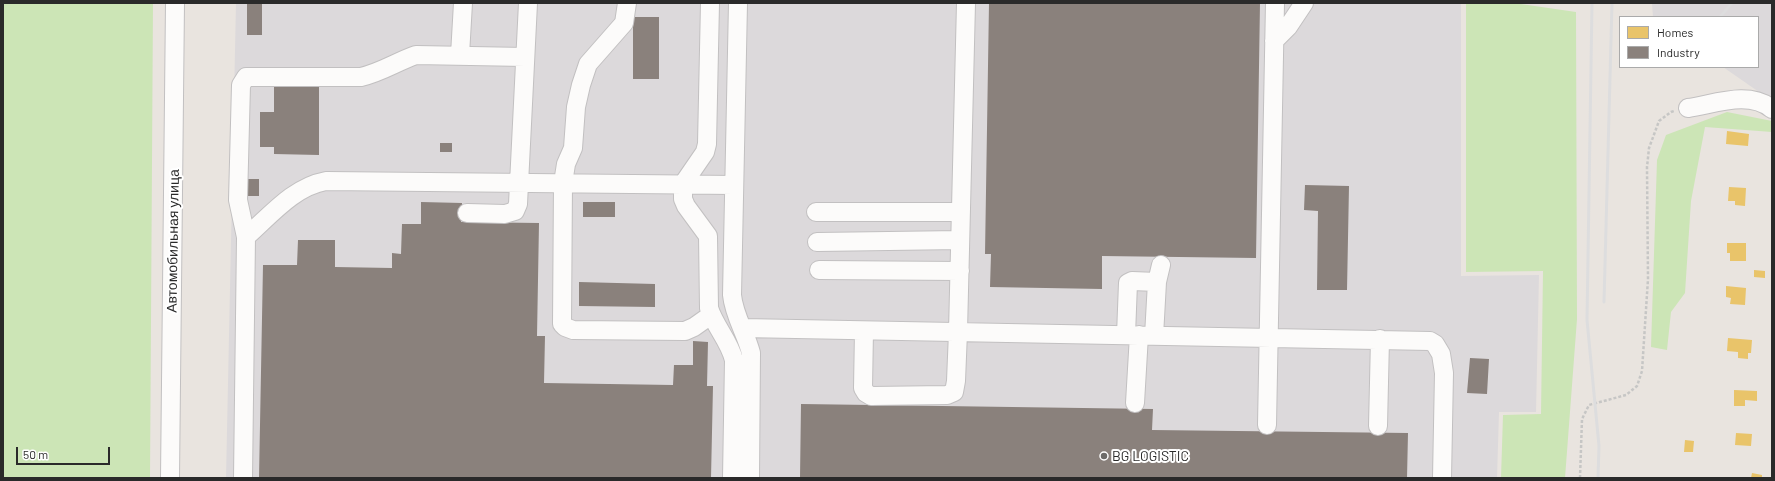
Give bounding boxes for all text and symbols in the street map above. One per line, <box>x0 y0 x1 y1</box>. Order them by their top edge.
legend <box>1619 16 1759 68</box>
text: Homes <box>1657 25 1693 39</box>
text: Industry <box>1657 45 1700 59</box>
street label: Автомобильная улица <box>163 169 183 313</box>
scale bar <box>18 439 112 465</box>
text: 50 m <box>23 447 48 461</box>
place label: BG LOGISTIC <box>1112 448 1189 464</box>
marker: BG LOGISTIC <box>1099 451 1109 461</box>

